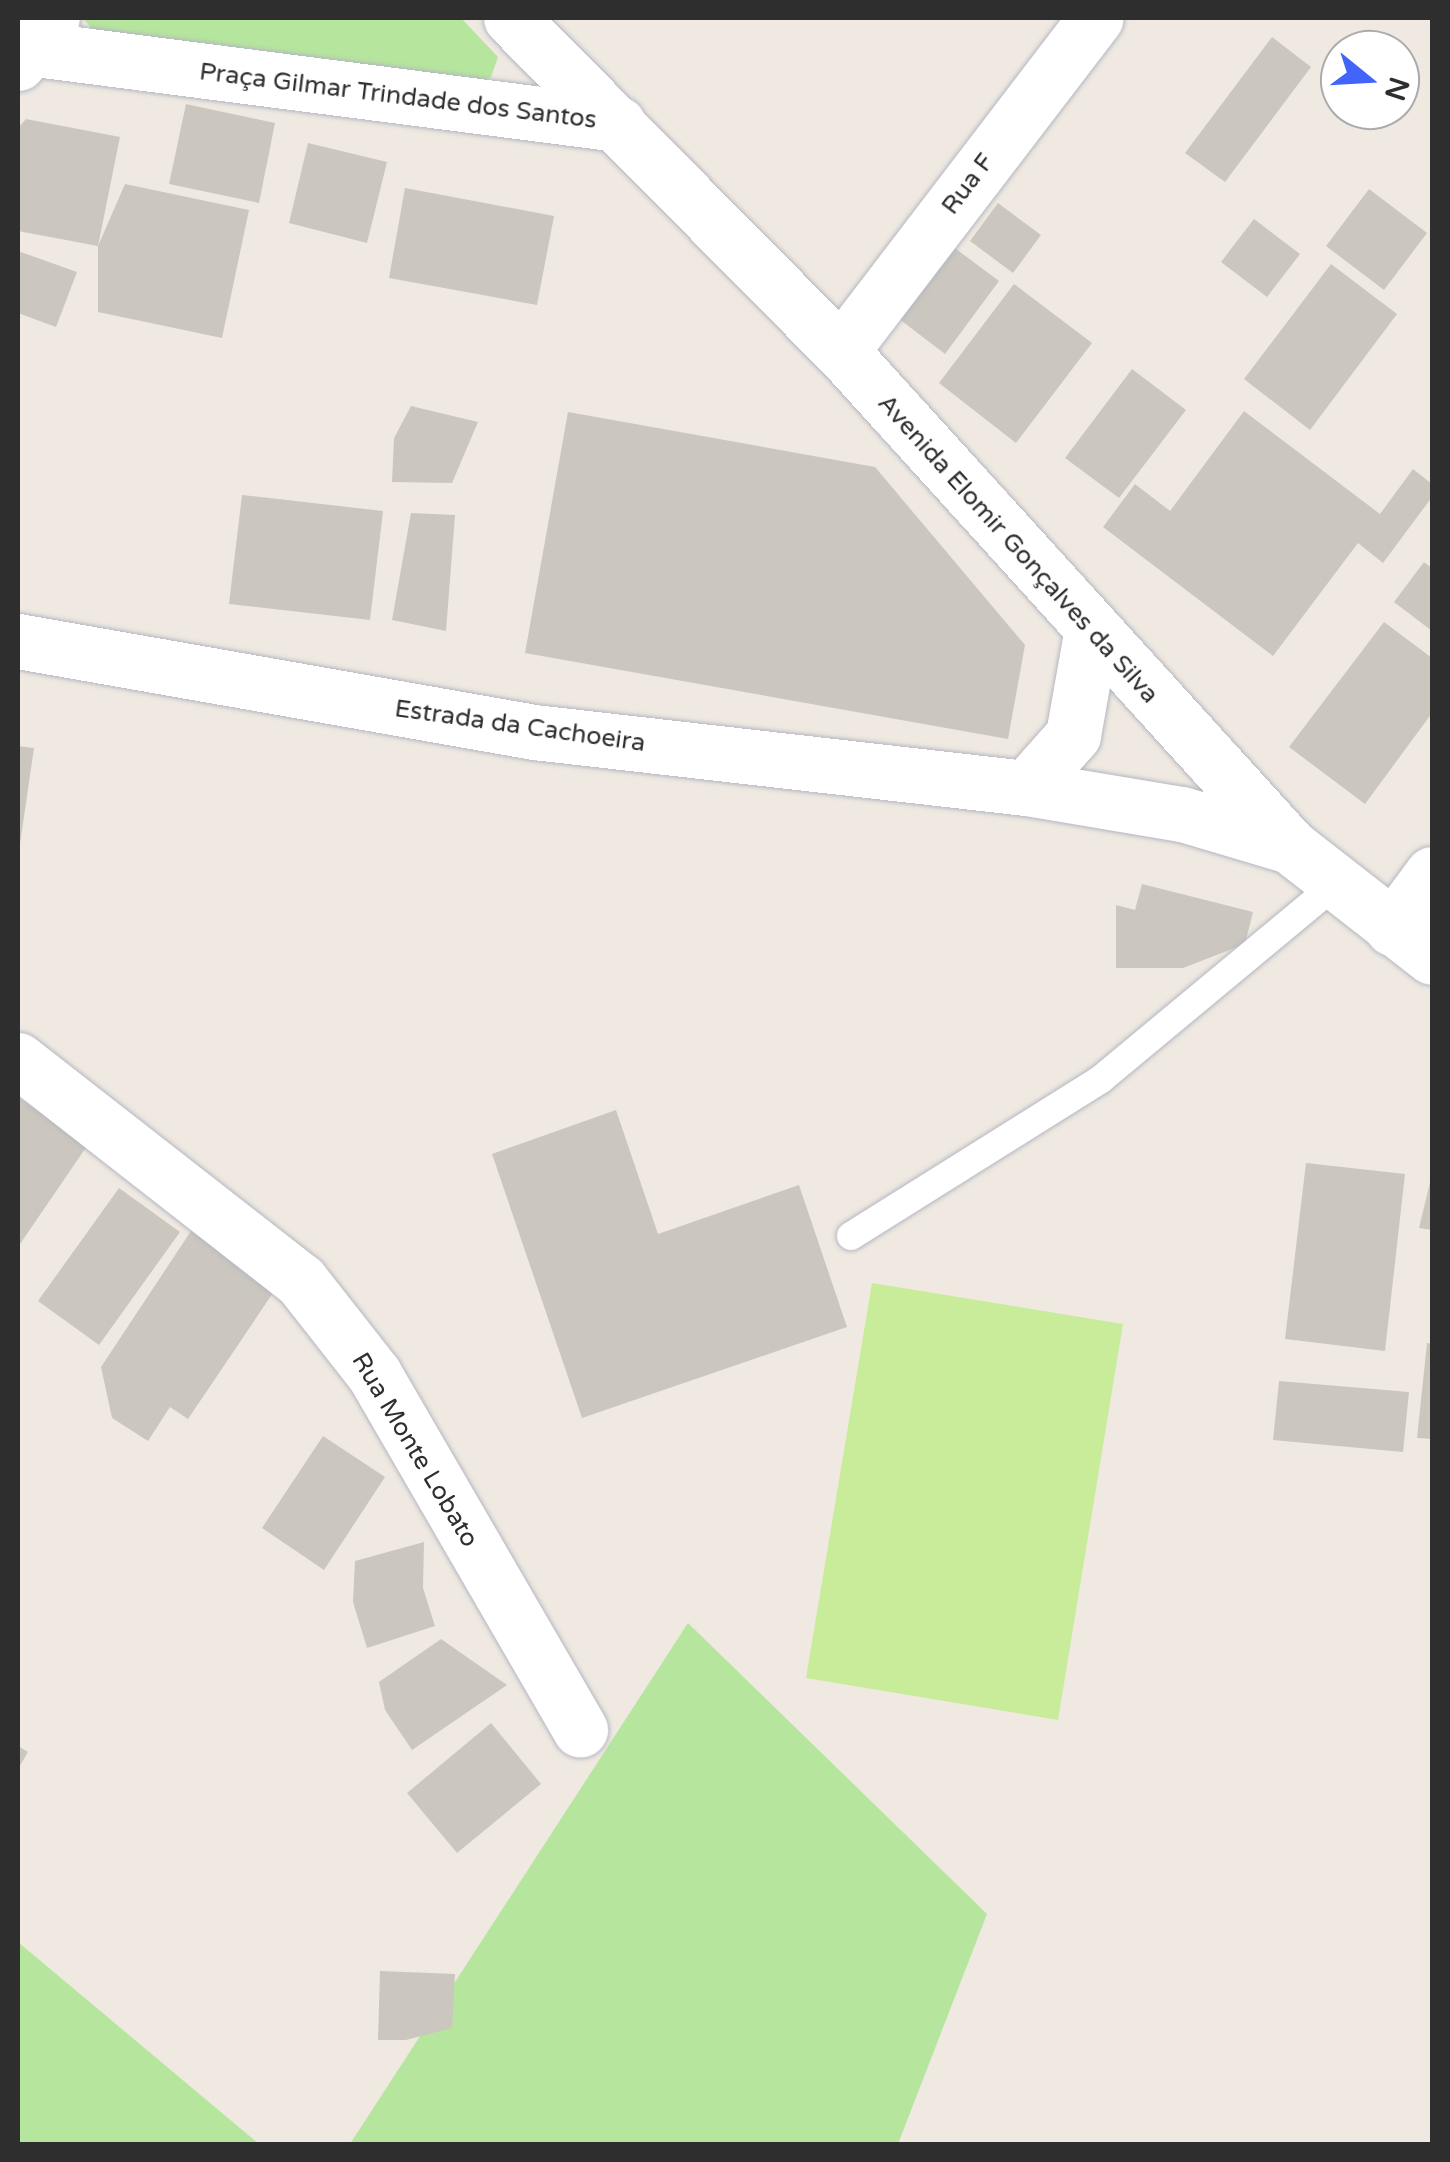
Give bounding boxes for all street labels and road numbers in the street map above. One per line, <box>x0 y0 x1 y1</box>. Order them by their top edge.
street label: Praça Gilmar Trindade dos Santos <box>198 57 598 135</box>
street label: Rua F <box>935 148 1001 220</box>
street label: Avenida Elomir Gonçalves da Silva <box>871 388 1165 710</box>
street label: Estrada da Cachoeira <box>393 694 647 758</box>
street label: Rua Monte Lobato <box>345 1347 485 1553</box>

